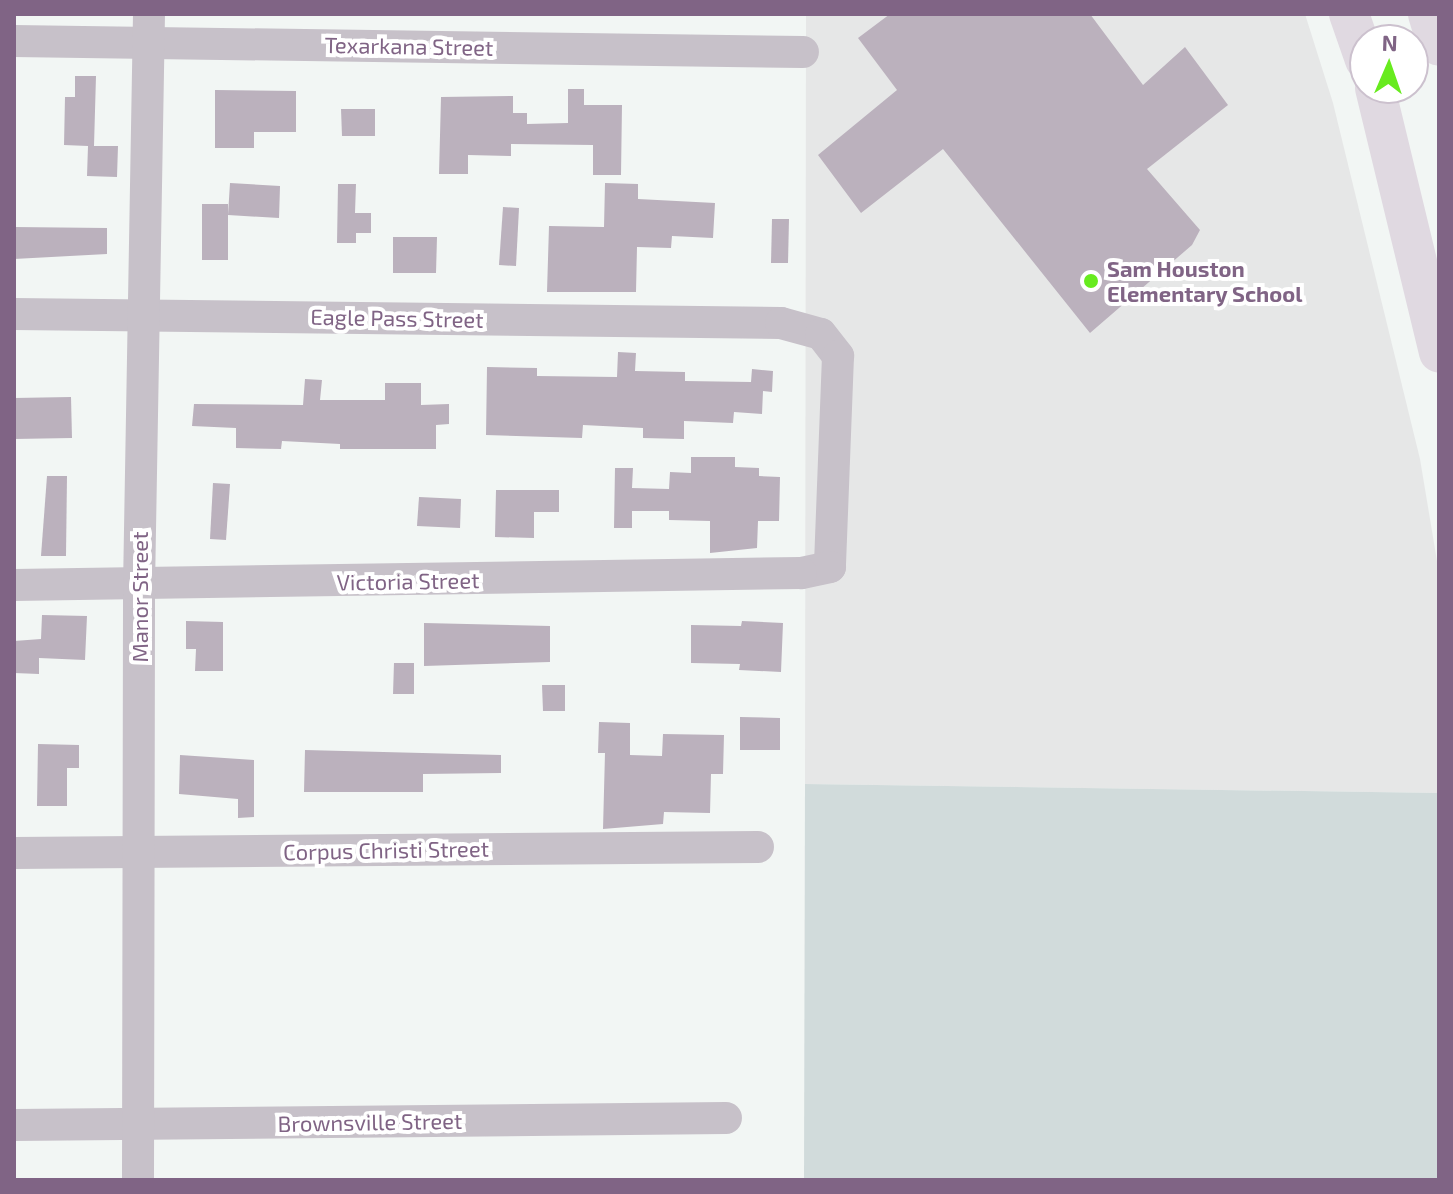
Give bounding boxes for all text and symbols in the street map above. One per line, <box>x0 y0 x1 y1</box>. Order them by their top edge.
north arrow <box>1349 24 1429 104</box>
text: N <box>1381 29 1398 55</box>
street label: Texarkana Street <box>324 31 494 61</box>
place label: Sam Houston Elementary School <box>1107 255 1303 306</box>
marker: Sam Houston Elementary School <box>1082 272 1100 290</box>
street label: Eagle Pass Street <box>310 303 484 333</box>
street label: Manor Street <box>127 531 153 663</box>
street label: Victoria Street <box>336 567 480 595</box>
street label: Corpus Christi Street <box>283 835 489 865</box>
street label: Brownsville Street <box>277 1107 463 1137</box>

